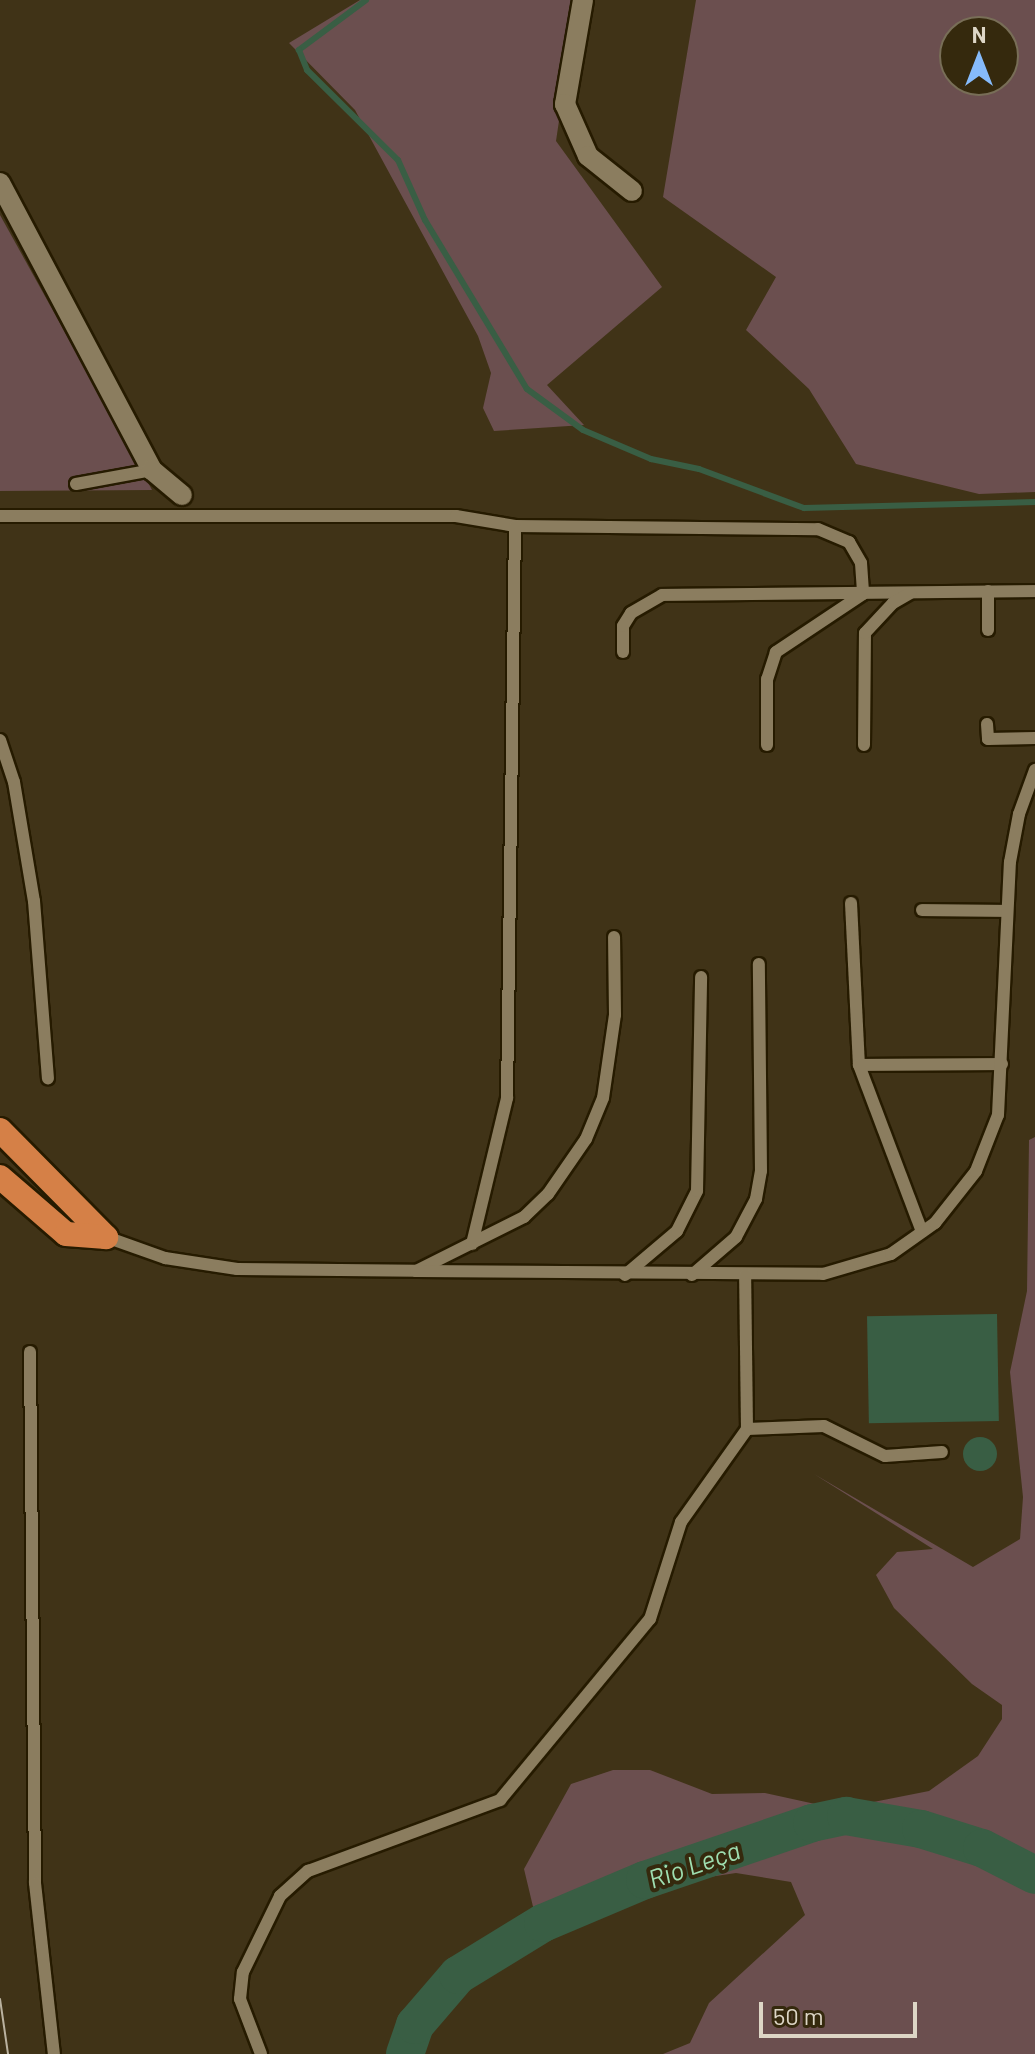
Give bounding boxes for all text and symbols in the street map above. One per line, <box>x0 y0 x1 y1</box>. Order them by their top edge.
north arrow <box>939 16 1019 96</box>
text: N <box>972 21 986 47</box>
water label: Rio Leça <box>644 1834 744 1894</box>
scale bar <box>763 1986 921 2036</box>
text: 50 m <box>773 2001 824 2030</box>

